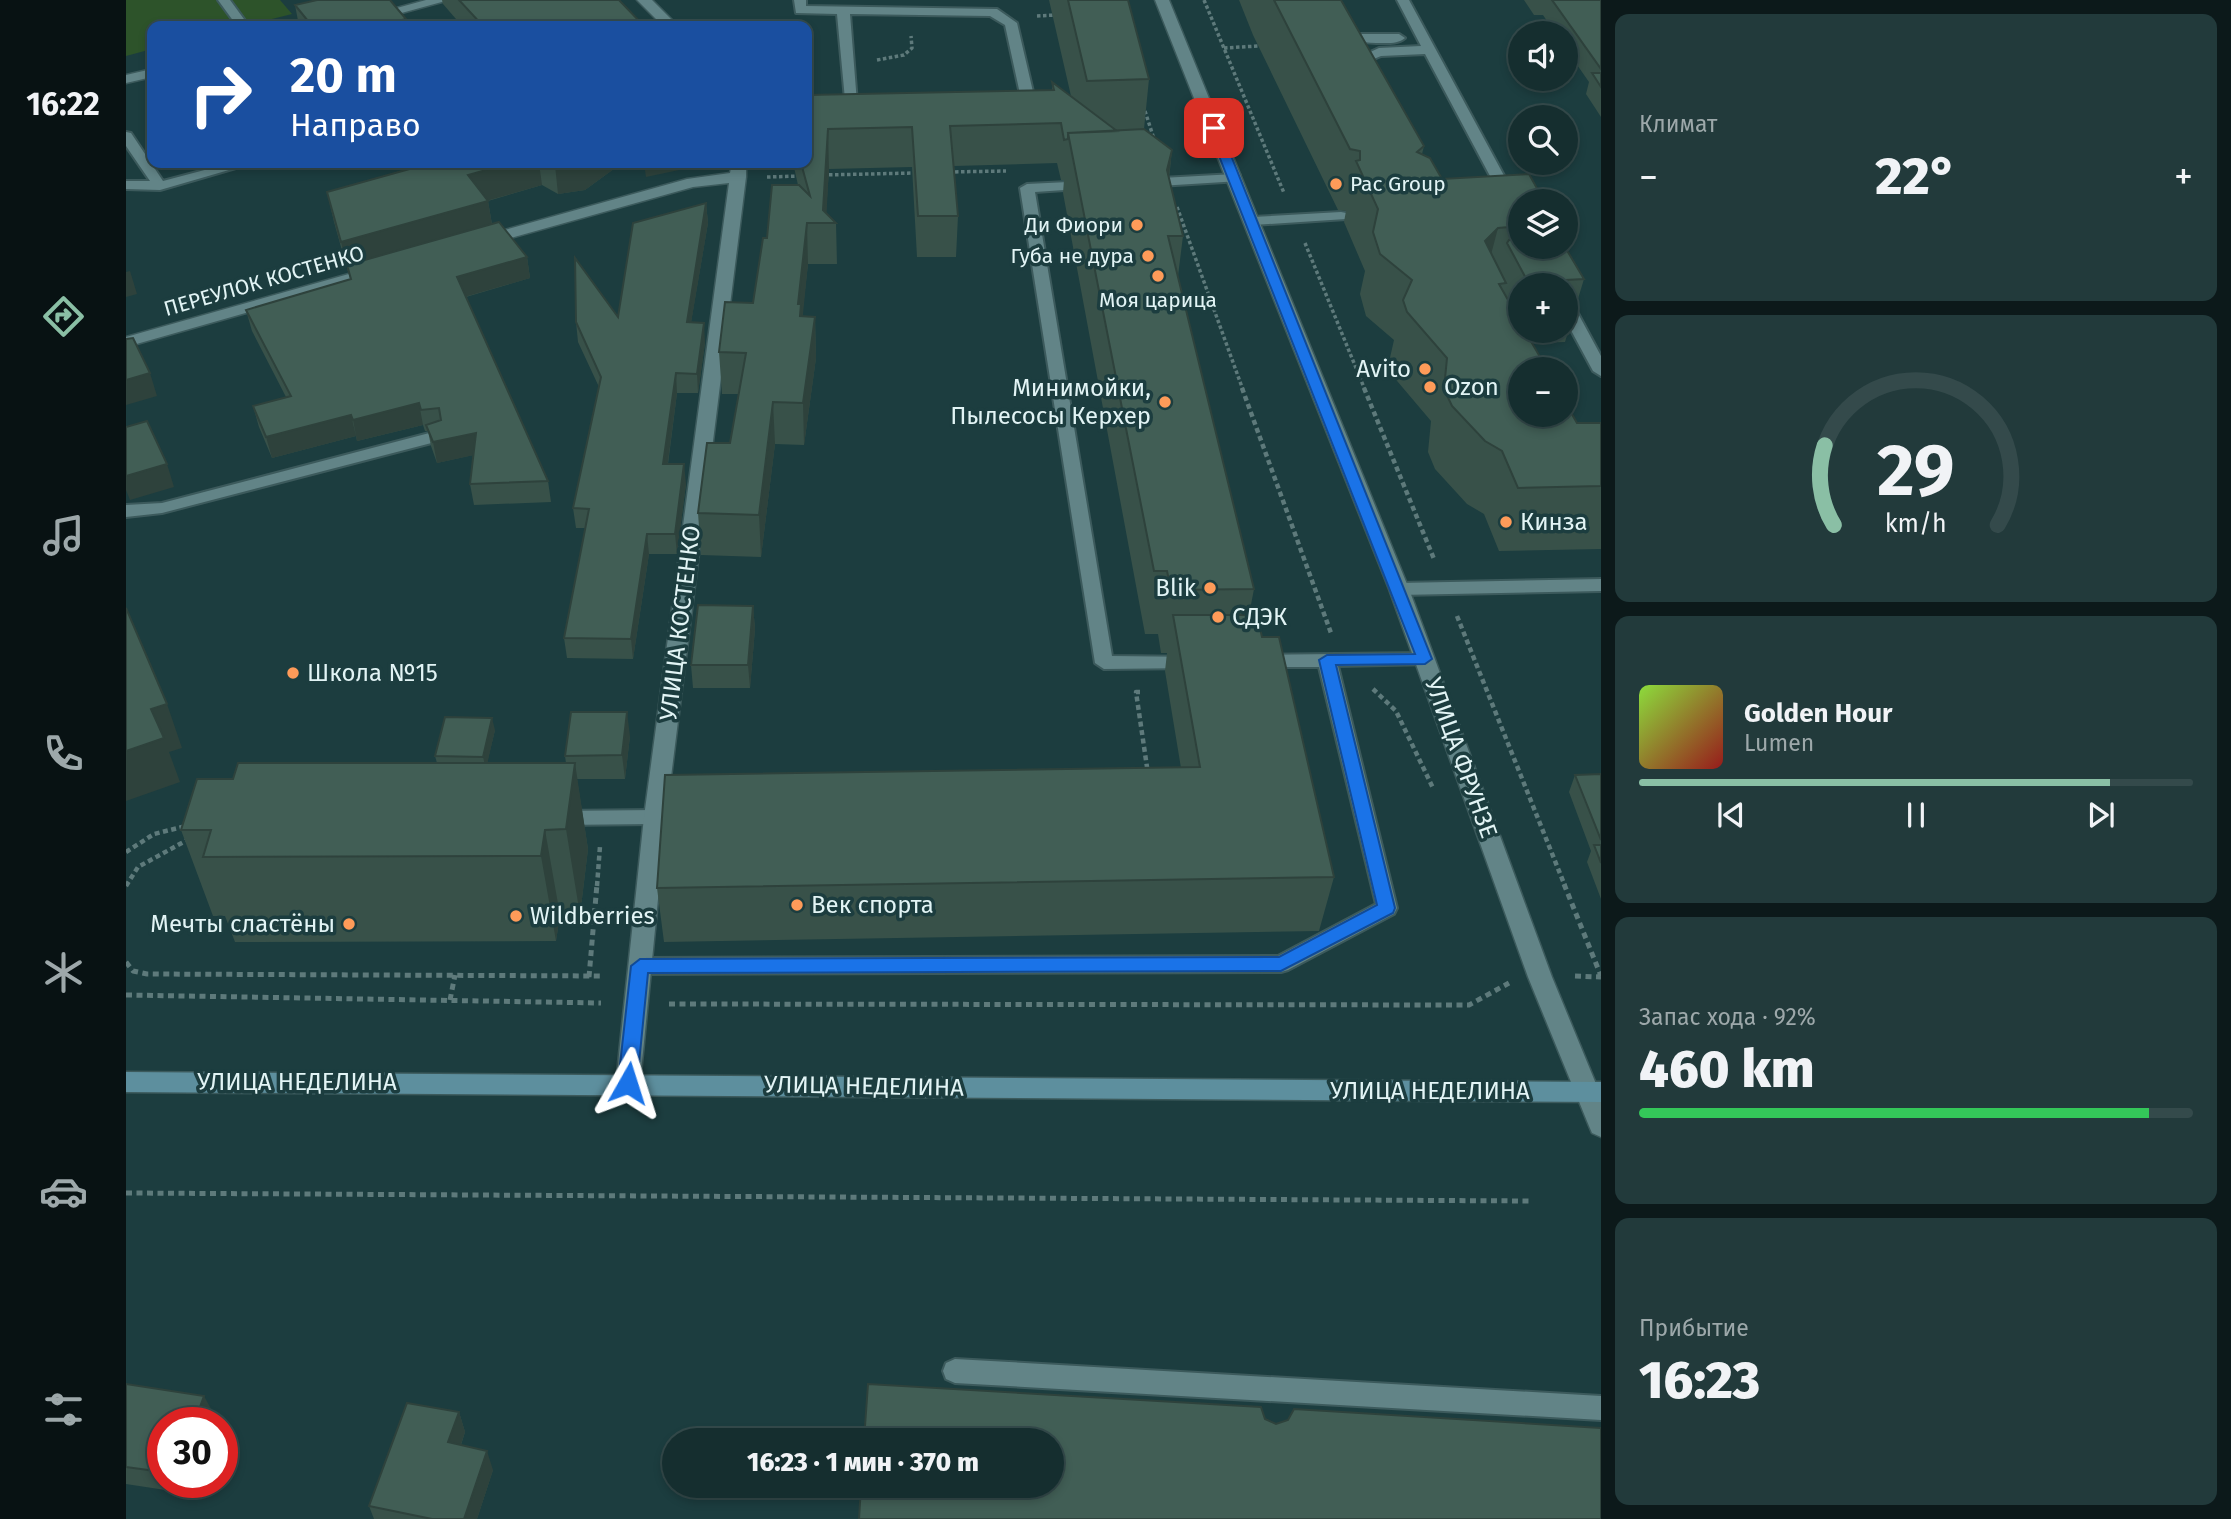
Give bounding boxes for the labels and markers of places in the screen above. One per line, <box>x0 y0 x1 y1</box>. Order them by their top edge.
pin <box>1184 98 1244 158</box>
place label: Pac Group <box>1350 171 1446 197</box>
marker: Pac Group <box>1328 176 1344 192</box>
place label: Ди Фиори <box>1024 212 1123 238</box>
marker: Ди Фиори <box>1129 217 1145 233</box>
place label: Губа не дура <box>1011 243 1134 269</box>
marker: Губа не дура <box>1140 248 1156 264</box>
marker: Моя царица <box>1150 268 1166 284</box>
place label: Моя царица <box>1099 287 1217 313</box>
place label: Avito <box>1356 355 1411 383</box>
marker: Avito <box>1417 361 1433 377</box>
place label: Ozon <box>1444 373 1499 401</box>
place label: Минимойки, Пылесосы Керхер <box>950 374 1151 430</box>
marker: Ozon <box>1422 379 1438 395</box>
marker: Минимойки, Пылесосы Керхер <box>1157 394 1173 410</box>
place label: Кинза <box>1520 508 1588 536</box>
marker: Кинза <box>1498 514 1514 530</box>
place label: Blik <box>1155 574 1197 602</box>
marker: Blik <box>1202 580 1218 596</box>
place label: СДЭК <box>1232 603 1287 631</box>
marker: СДЭК <box>1210 609 1226 625</box>
place label: Школа №15 <box>307 659 438 687</box>
marker: Школа №15 <box>285 665 301 681</box>
place label: Век спорта <box>811 891 934 919</box>
marker: Век спорта <box>789 897 805 913</box>
place label: Wildberries <box>530 902 655 930</box>
marker: Wildberries <box>508 908 524 924</box>
place label: Мечты сластёны <box>150 910 335 938</box>
marker: Мечты сластёны <box>341 916 357 932</box>

